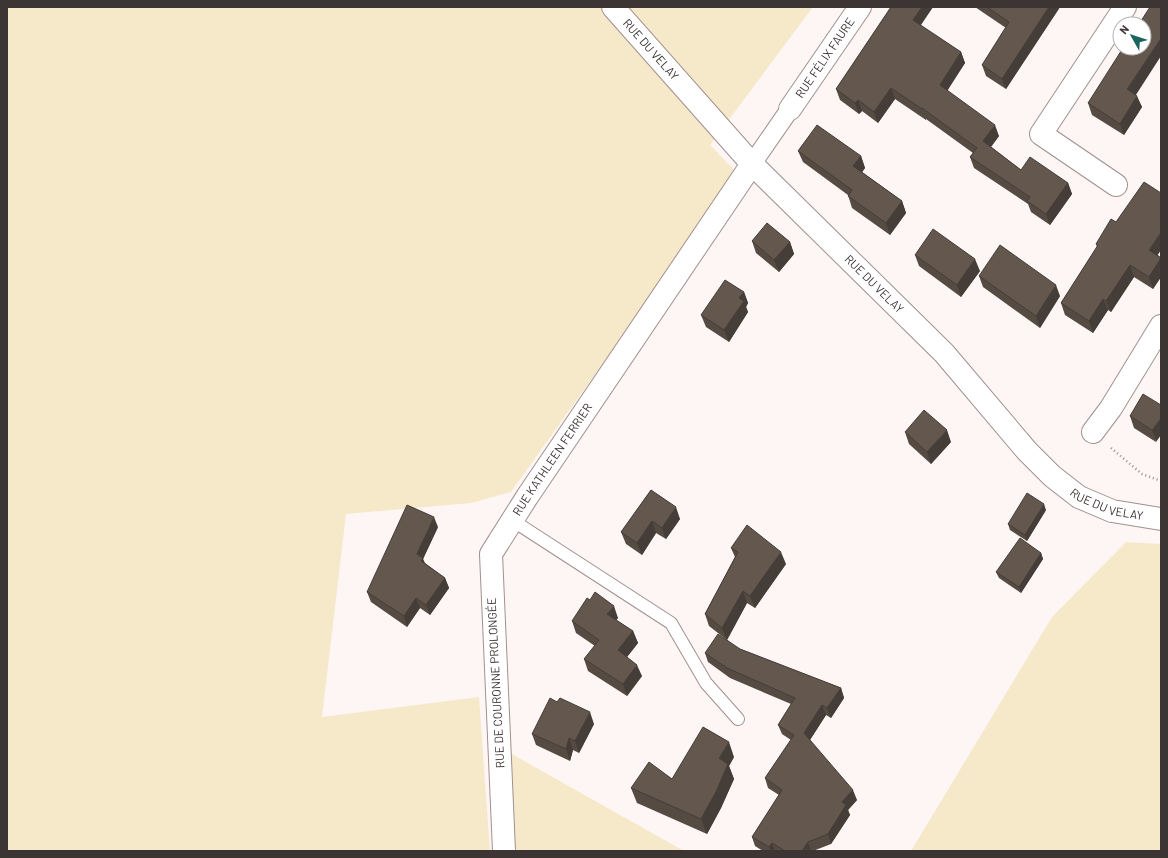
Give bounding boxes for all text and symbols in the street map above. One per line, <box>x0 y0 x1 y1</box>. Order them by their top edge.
street label: RUE DU VELAY <box>621 15 682 83</box>
street label: RUE FÉLIX FAURE <box>792 15 857 100</box>
north arrow <box>1112 16 1152 56</box>
text: N <box>1116 22 1131 36</box>
street label: RUE DU VELAY <box>842 251 907 316</box>
street label: RUE KATHLEEN FERRIER <box>509 400 594 518</box>
street label: RUE DU VELAY <box>1068 485 1145 522</box>
street label: RUE DE COURONNE PROLONGÉE <box>484 597 506 769</box>

